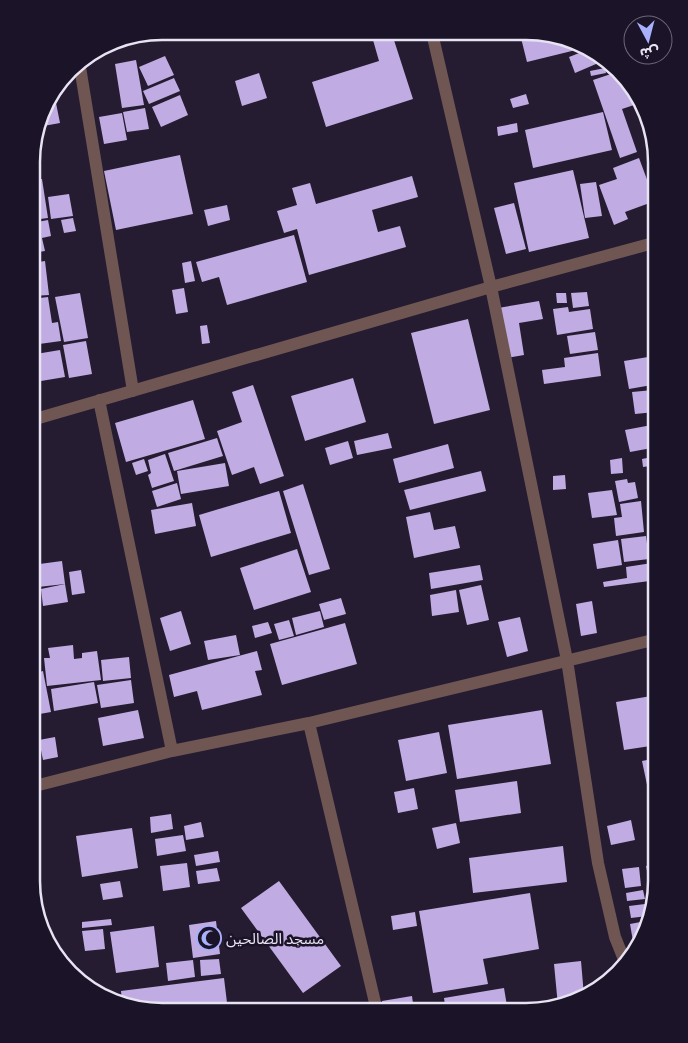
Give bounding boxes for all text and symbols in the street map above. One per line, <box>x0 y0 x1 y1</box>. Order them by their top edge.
north arrow <box>623 15 673 65</box>
text: ش <box>639 43 660 63</box>
mosque icon: مسجد الصالحين <box>196 925 222 951</box>
place label: مسجد الصالحين <box>226 929 324 948</box>

